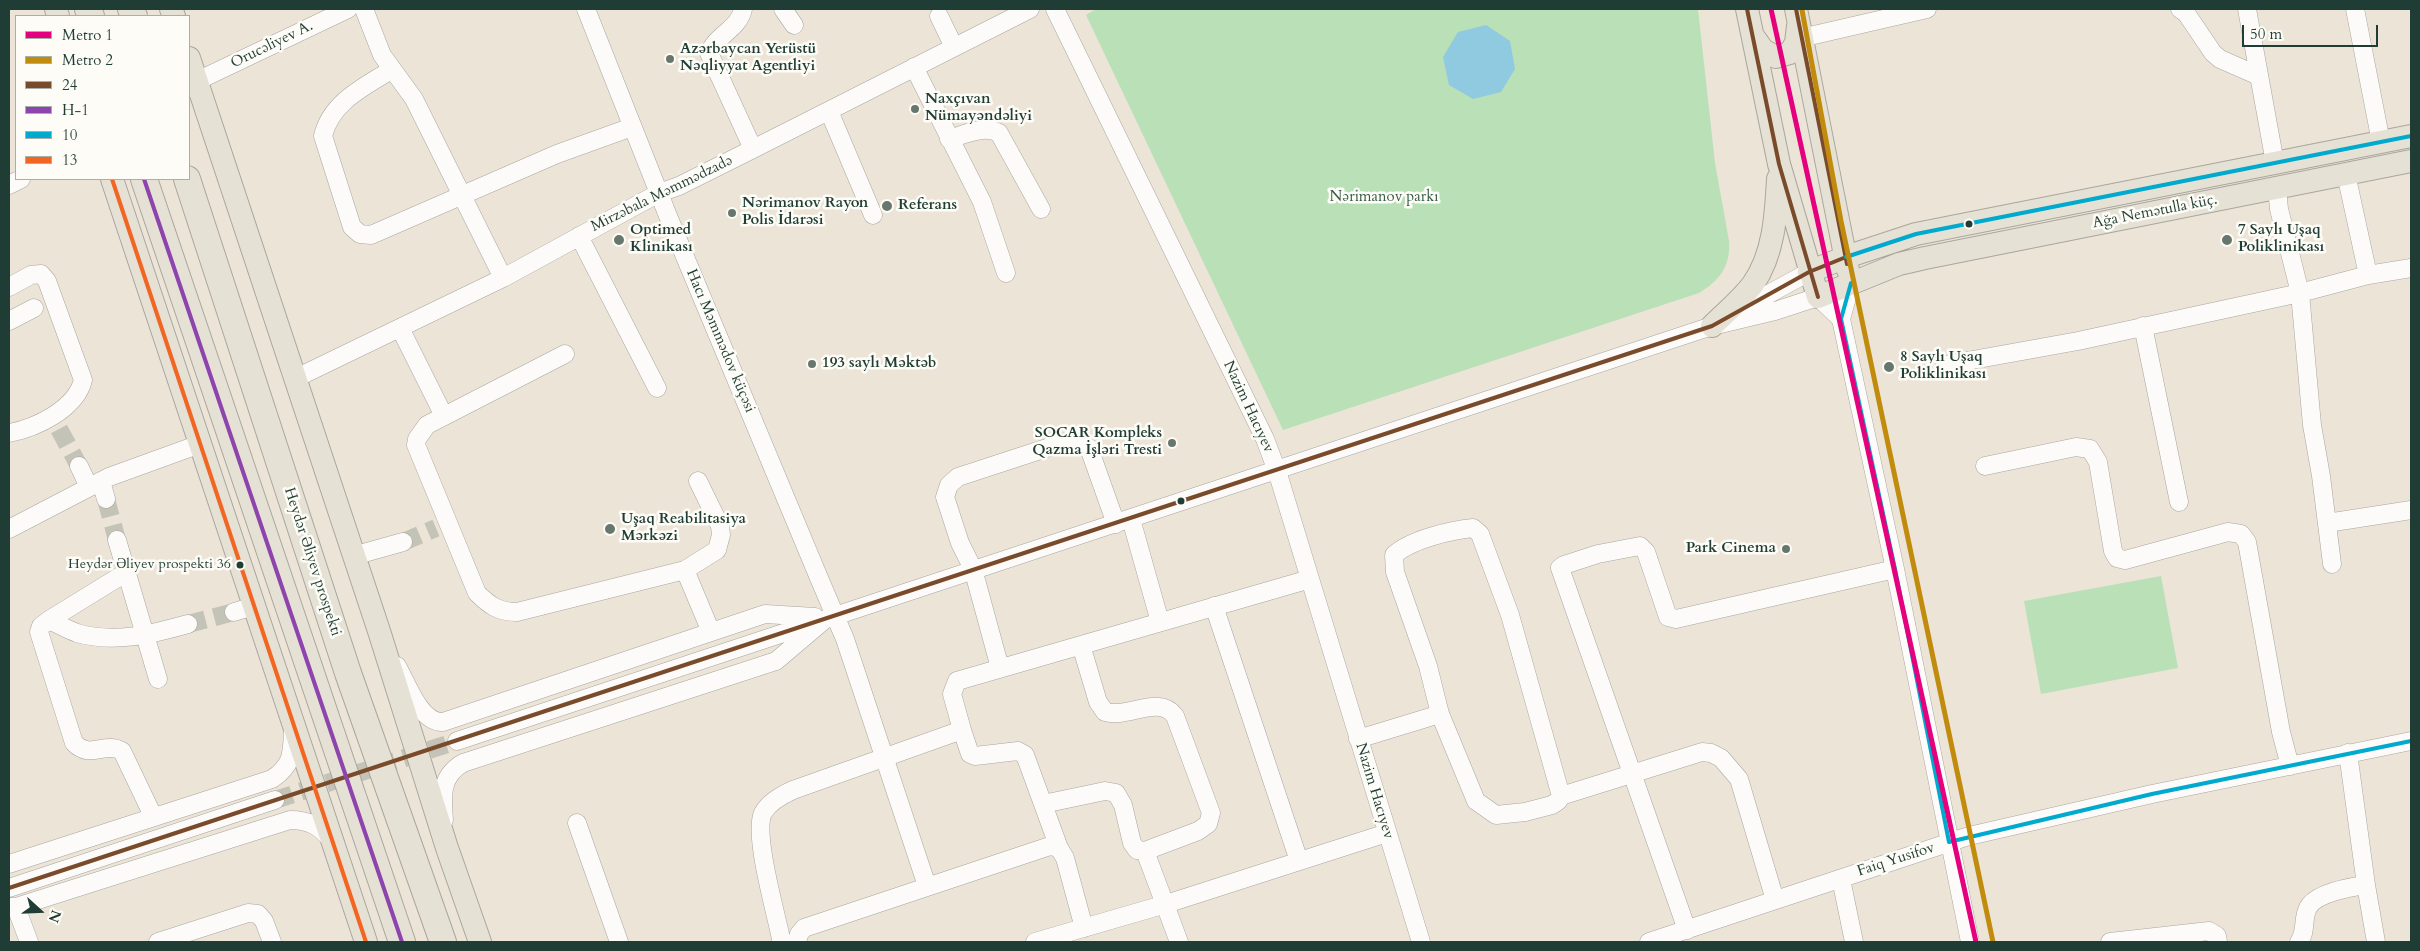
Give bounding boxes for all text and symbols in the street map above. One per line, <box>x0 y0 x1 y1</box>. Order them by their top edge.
legend <box>15 15 190 180</box>
scale bar <box>2245 15 2381 47</box>
street label: Orucəliyev A. <box>228 17 316 73</box>
text: 50 m <box>2250 24 2282 44</box>
text: Metro 1 <box>62 25 113 45</box>
place label: Azərbaycan Yerüstü Nəqliyyat Agentliyi <box>680 41 816 76</box>
text: Metro 2 <box>62 50 113 70</box>
marker: Azərbaycan Yerüstü Nəqliyyat Agentliyi <box>664 53 676 65</box>
text: 24 <box>62 75 77 95</box>
place label: Naxçıvan Nümayəndəliyi <box>925 91 1032 126</box>
text: H-1 <box>62 100 89 120</box>
marker: Naxçıvan Nümayəndəliyi <box>909 103 921 115</box>
text: 10 <box>62 125 77 145</box>
text: 13 <box>62 150 77 170</box>
street label: Mirzəbala Məmmədzadə <box>588 152 736 236</box>
park label: Nərimanov parkı <box>1330 189 1438 207</box>
street label: Ağa Nemətulla küç. <box>2091 191 2219 233</box>
place label: Nərimanov Rayon Polis İdarəsi <box>742 195 868 230</box>
place label: Referans <box>898 197 957 215</box>
marker: Referans <box>880 199 894 213</box>
marker: Nərimanov Rayon Polis İdarəsi <box>726 207 738 219</box>
unlabelled marker <box>1964 219 1974 229</box>
place label: Optimed Klinikası <box>630 222 693 257</box>
place label: 7 Saylı Uşaq Poliklinikası <box>2238 222 2324 257</box>
marker: Optimed Klinikası <box>612 233 626 247</box>
marker: 7 Saylı Uşaq Poliklinikası <box>2220 233 2234 247</box>
street label: Hacı Məmmədov küçəsi <box>682 267 758 415</box>
place label: 8 Saylı Uşaq Poliklinikası <box>1900 349 1986 384</box>
place label: 193 saylı Məktəb <box>822 355 936 373</box>
marker: 193 saylı Məktəb <box>806 358 818 370</box>
street label: Nazim Hacıyev <box>1219 358 1277 456</box>
marker: 8 Saylı Uşaq Poliklinikası <box>1882 360 1896 374</box>
place label: SOCAR Kompleks Qazma İşləri Tresti <box>1032 425 1162 460</box>
marker: SOCAR Kompleks Qazma İşləri Tresti <box>1166 437 1178 449</box>
street label: Heydər Əliyev prospekti <box>279 485 345 639</box>
unlabelled marker <box>1176 496 1186 506</box>
place label: Uşaq Reabilitasiya Mərkəzi <box>621 511 746 546</box>
marker: Uşaq Reabilitasiya Mərkəzi <box>603 522 617 536</box>
place label: Park Cinema <box>1686 540 1776 558</box>
marker: Park Cinema <box>1780 543 1792 555</box>
place label: Heydər Əliyev prospekti 36 <box>68 557 231 573</box>
marker: Heydər Əliyev prospekti 36 <box>235 560 245 570</box>
street label: Nazim Hacıyev <box>1351 741 1397 841</box>
street label: Faiq Yusifov <box>1855 839 1937 881</box>
north arrow <box>15 886 65 936</box>
text: N <box>44 907 66 925</box>

